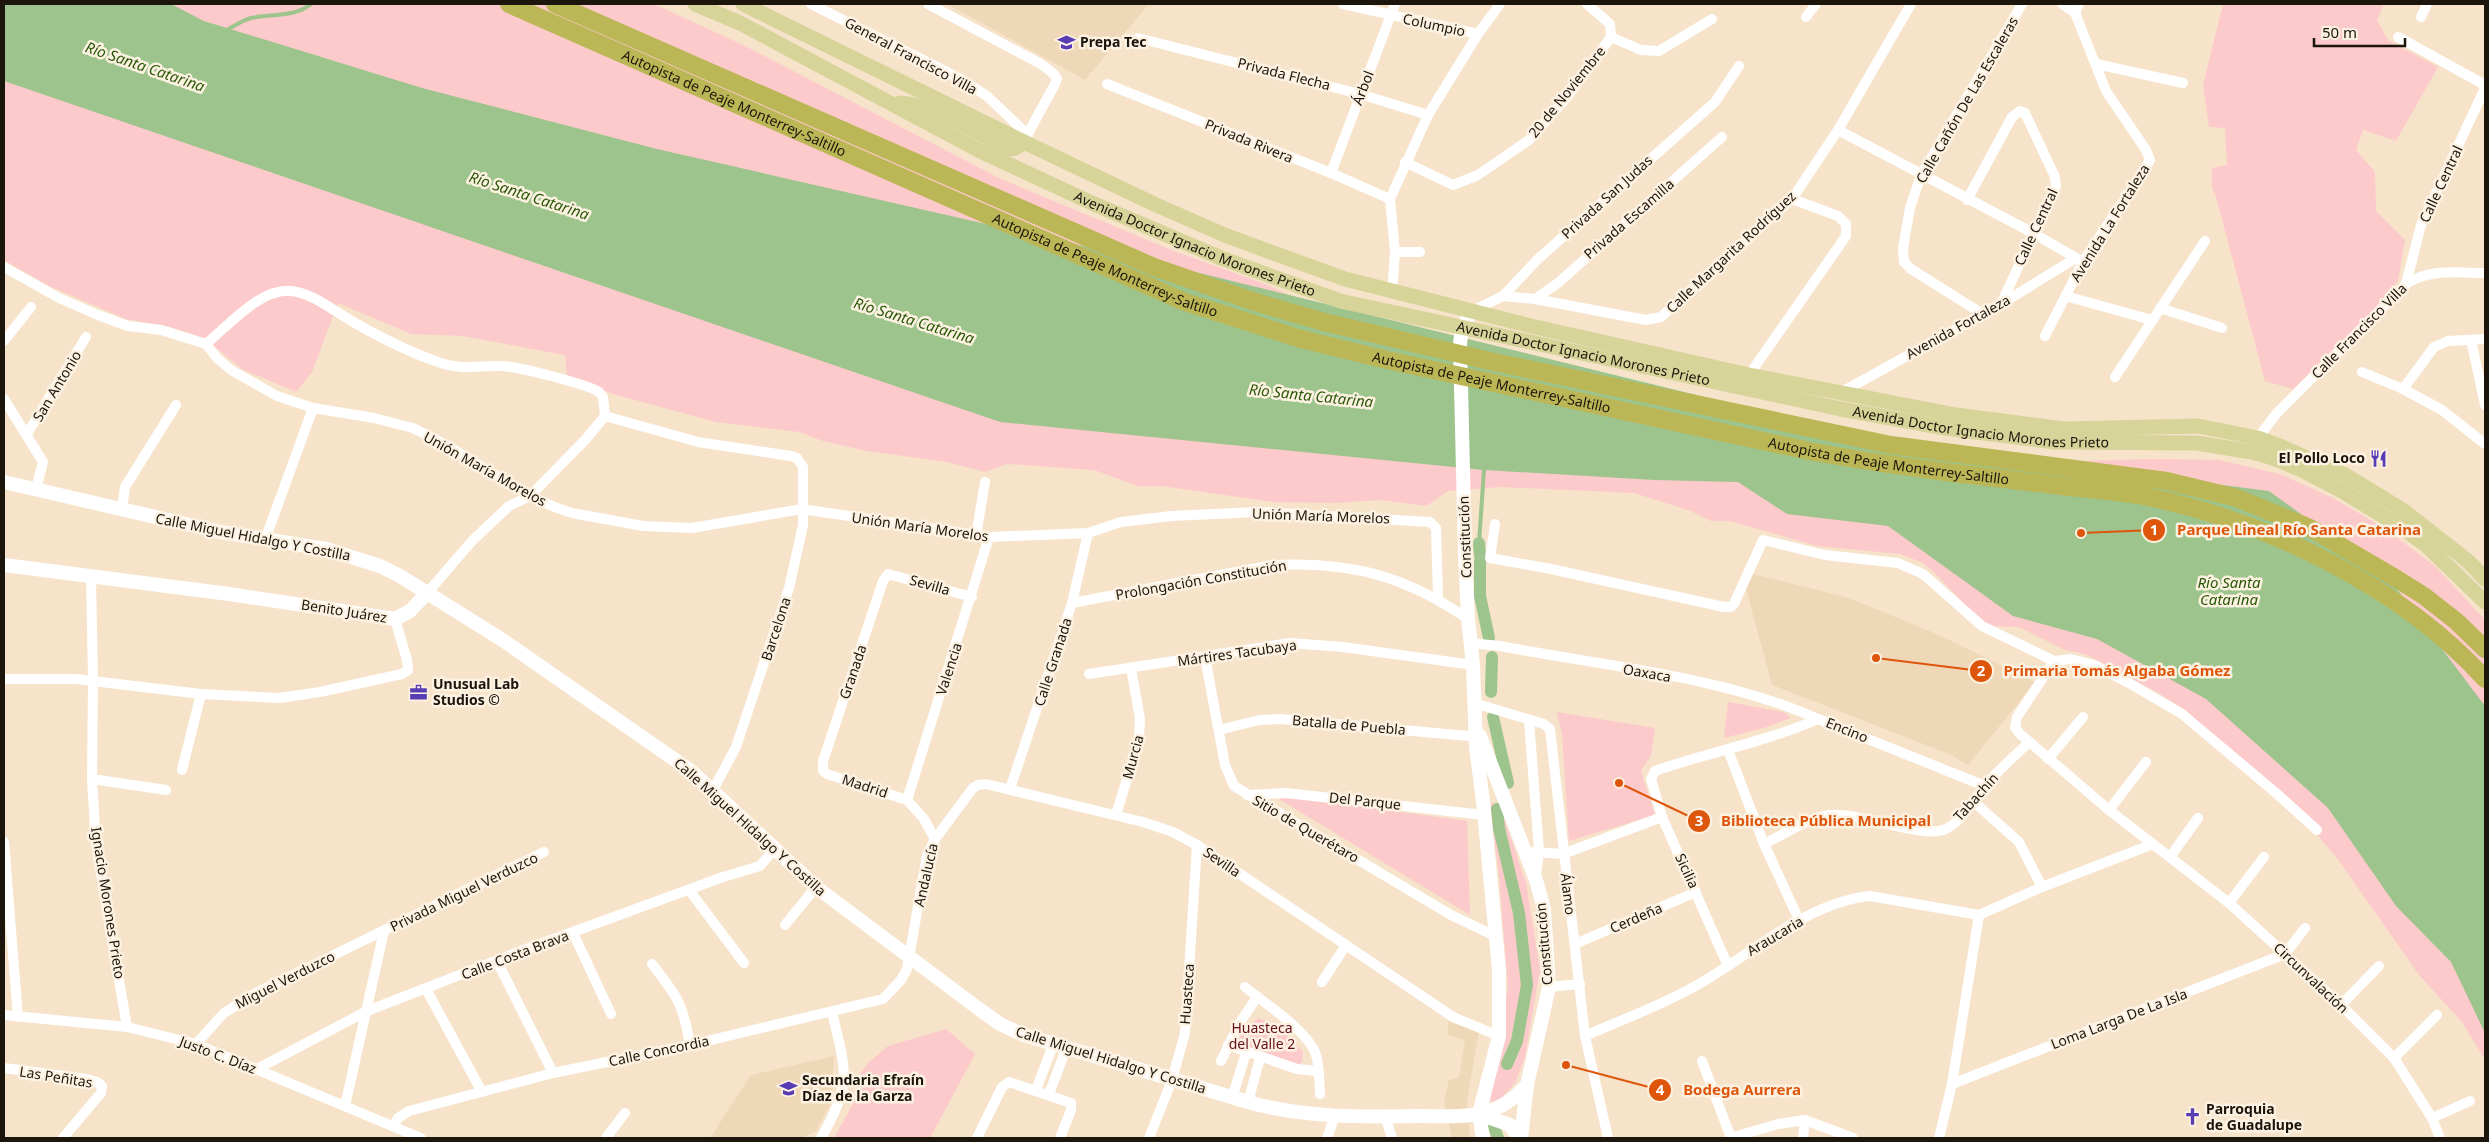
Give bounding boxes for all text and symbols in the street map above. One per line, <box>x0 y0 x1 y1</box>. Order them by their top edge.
street label: Columpio <box>1401 9 1467 40</box>
street label: General Francisco Villa <box>842 13 981 99</box>
street label: Calle Cañón De Las Escaleras <box>1911 13 2022 187</box>
scale bar <box>2314 15 2405 47</box>
text: 50 m <box>2322 22 2357 42</box>
school or university icon: Prepa Tec <box>1056 32 1076 52</box>
place label: Prepa Tec <box>1080 32 1147 51</box>
water label: Río Santa Catarina <box>83 36 208 96</box>
street label: 20 de Noviembre <box>1524 42 1609 141</box>
street label: Autopista de Peaje Monterrey-Saltillo <box>619 45 849 161</box>
street label: Privada Flecha <box>1236 53 1332 94</box>
street label: Árbol <box>1347 68 1378 108</box>
street label: Privada Rivera <box>1202 114 1296 167</box>
street label: Calle Central <box>2414 142 2467 225</box>
street label: Privada San Judas <box>1557 150 1656 243</box>
street label: Avenida La Fortaleza <box>2066 160 2154 285</box>
water label: Río Santa Catarina <box>467 166 592 224</box>
street label: Privada Escamilla <box>1580 174 1678 263</box>
street label: Calle Central <box>2009 185 2062 268</box>
street label: Avenida Doctor Ignacio Morones Prieto <box>1071 186 1318 300</box>
street label: Calle Margarita Rodríguez <box>1662 186 1800 317</box>
street label: Autopista de Peaje Monterrey-Saltillo <box>990 208 1220 321</box>
street label: Calle Francisco Villa <box>2307 279 2411 383</box>
street label: Avenida Fortaleza <box>1902 290 2013 363</box>
water label: Río Santa Catarina <box>852 292 977 348</box>
street label: Avenida Doctor Ignacio Morones Prieto <box>1455 316 1712 390</box>
street label: San Antonio <box>28 347 85 425</box>
street label: Autopista de Peaje Monterrey-Saltillo <box>1371 347 1613 417</box>
water label: Río Santa Catarina <box>1248 379 1375 412</box>
street label: Avenida Doctor Ignacio Morones Prieto <box>1851 401 2109 451</box>
street label: Unión María Morelos <box>420 427 550 510</box>
street label: Autopista de Peaje Monterrey-Saltillo <box>1767 432 2010 489</box>
place label: El Pollo Loco <box>2279 448 2365 467</box>
restaurant icon: El Pollo Loco <box>2369 448 2389 468</box>
street label: Constitución <box>1454 495 1475 579</box>
street label: Unión María Morelos <box>1252 504 1391 527</box>
street label: Unión María Morelos <box>850 507 990 546</box>
street label: Calle Miguel Hidalgo Y Costilla <box>154 508 352 565</box>
callout: Parque Lineal Río Santa Catarina <box>2142 515 2431 545</box>
text: 1 <box>2150 519 2158 539</box>
text: Parque Lineal Río Santa Catarina <box>2177 519 2421 539</box>
street label: Prolongación Constitución <box>1114 555 1288 604</box>
street label: Sevilla <box>908 570 953 599</box>
water label: Río Santa Catarina <box>2197 572 2261 609</box>
street label: Benito Juárez <box>300 594 389 627</box>
street label: Barcelona <box>756 595 795 663</box>
street label: Calle Granada <box>1029 615 1076 709</box>
street label: Mártires Tacubaya <box>1176 635 1298 670</box>
street label: Valencia <box>931 640 966 698</box>
street label: Granada <box>834 642 871 702</box>
callout: Primaria Tomás Algaba Gómez <box>1969 656 2241 686</box>
street label: Oaxaca <box>1621 659 1673 686</box>
text: 2 <box>1977 660 1986 680</box>
text: Primaria Tomás Algaba Gómez <box>2004 660 2230 680</box>
place label: Unusual Lab Studios © <box>433 674 519 709</box>
office icon: Unusual Lab Studios © <box>409 682 429 702</box>
street label: Batalla de Puebla <box>1292 710 1407 739</box>
street label: Encino <box>1823 713 1871 747</box>
street label: Murcia <box>1118 733 1148 781</box>
street label: Calle Miguel Hidalgo Y Costilla <box>670 753 830 900</box>
street label: Madrid <box>840 769 891 802</box>
street label: Tabachín <box>1949 769 2002 825</box>
street label: Del Parque <box>1328 787 1402 814</box>
street label: Sitio de Querétaro <box>1250 790 1363 867</box>
callout: Biblioteca Pública Municipal <box>1686 806 1941 836</box>
text: 3 <box>1695 810 1703 830</box>
text: Biblioteca Pública Municipal <box>1721 810 1931 830</box>
street label: Ignacio Morones Prieto <box>87 826 130 980</box>
street label: Andalucía <box>909 841 942 908</box>
street label: Sevilla <box>1200 842 1245 881</box>
street label: Privada Miguel Verduzco <box>387 847 541 936</box>
street label: Sicilia <box>1671 850 1704 891</box>
street label: Álamo <box>1557 872 1580 916</box>
street label: Cerdeña <box>1607 898 1665 937</box>
street label: Constitución <box>1530 902 1557 986</box>
street label: Araucaria <box>1743 911 1807 960</box>
street label: Calle Costa Brava <box>458 925 571 984</box>
street label: Circunvalación <box>2270 938 2353 1017</box>
street label: Miguel Verduzco <box>232 946 338 1013</box>
street label: Huasteca <box>1175 963 1198 1025</box>
street label: Loma Larga De La Isla <box>2048 984 2190 1053</box>
park label: Huasteca del Valle 2 <box>1229 1018 1295 1053</box>
street label: Calle Miguel Hidalgo Y Costilla <box>1014 1021 1209 1098</box>
street label: Justo C. Díaz <box>175 1030 260 1078</box>
street label: Calle Concordia <box>607 1031 711 1070</box>
street label: Las Peñitas <box>18 1061 94 1092</box>
place label: Secundaria Efraín Díaz de la Garza <box>802 1070 924 1105</box>
callout: Bodega Aurrera <box>1648 1075 1810 1105</box>
school or university icon: Secundaria Efraín Díaz de la Garza <box>778 1078 798 1098</box>
text: 4 <box>1656 1079 1665 1099</box>
text: Bodega Aurrera <box>1683 1079 1801 1099</box>
place label: Parroquia de Guadalupe <box>2206 1099 2302 1134</box>
church icon: Parroquia de Guadalupe <box>2182 1107 2202 1127</box>

